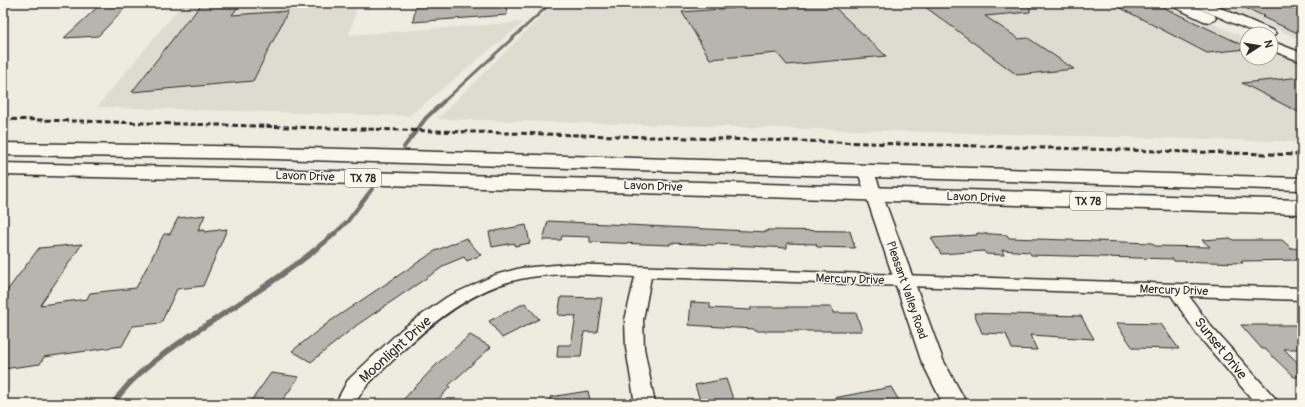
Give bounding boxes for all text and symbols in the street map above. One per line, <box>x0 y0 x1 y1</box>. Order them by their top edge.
north arrow <box>1239 26 1279 66</box>
text: N <box>1261 39 1276 50</box>
street label: Lavon Drive <box>275 168 335 185</box>
road number: TX 78 <box>345 169 381 187</box>
street label: Lavon Drive <box>623 178 683 195</box>
street label: Lavon Drive <box>946 189 1006 206</box>
road number: TX 78 <box>1070 192 1106 210</box>
street label: Pleasant Valley Road <box>883 239 930 341</box>
street label: Mercury Drive <box>815 271 885 288</box>
street label: Mercury Drive <box>1139 282 1209 299</box>
street label: Moonlight Drive <box>356 313 435 386</box>
street label: Sunset Drive <box>1191 314 1251 383</box>

